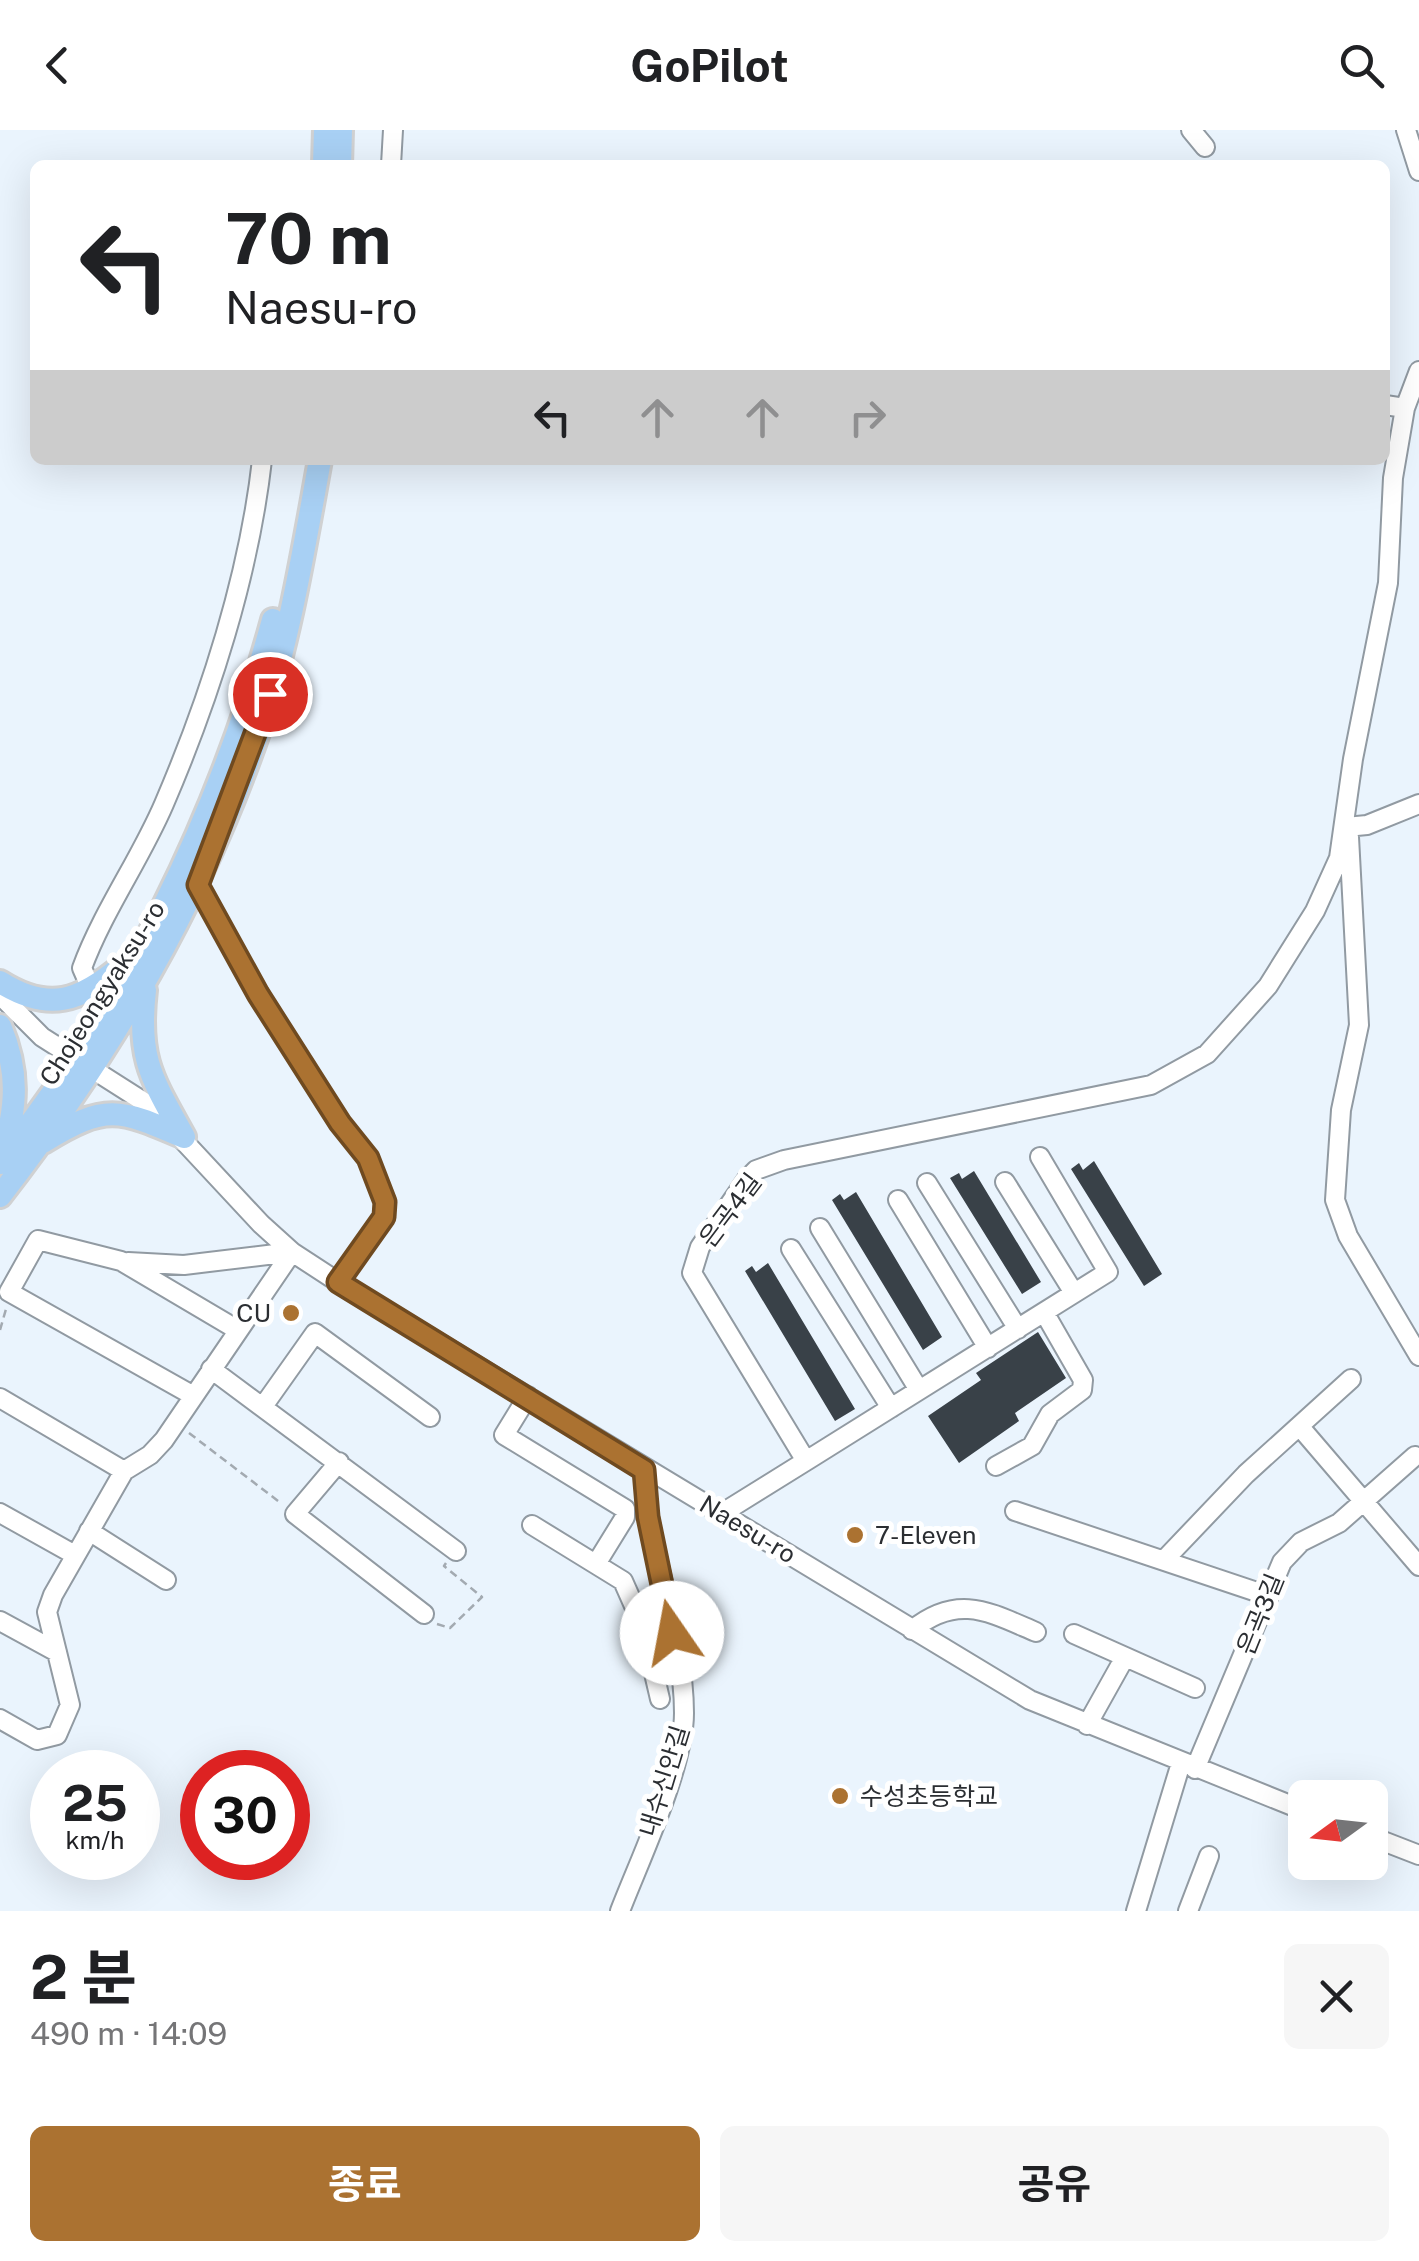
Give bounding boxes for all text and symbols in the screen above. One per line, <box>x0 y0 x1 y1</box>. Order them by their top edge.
icon: back <box>30 38 85 93</box>
icon: search <box>1334 38 1389 93</box>
text: GoPilot <box>630 39 789 92</box>
text: 70 m <box>225 197 392 280</box>
icon: left <box>60 200 190 330</box>
text: Naesu-ro <box>225 281 418 334</box>
icon: left <box>525 390 580 445</box>
icon: ahead <box>630 390 685 445</box>
icon: ahead <box>735 390 790 445</box>
icon: right <box>840 390 895 445</box>
pin <box>228 652 313 737</box>
icon: arrive <box>243 667 298 722</box>
street label: Chojeongyaksu-ro <box>33 895 171 1091</box>
street label: 은곡4길 <box>693 1167 767 1253</box>
place label: CU <box>236 1298 271 1328</box>
marker: CU <box>280 1302 302 1324</box>
street label: Naesu-ro <box>694 1489 802 1569</box>
place label: 7-Eleven <box>875 1520 976 1550</box>
marker: 7-Eleven <box>844 1524 866 1546</box>
street label: 은곡3길 <box>1230 1569 1290 1659</box>
position arrow <box>620 1581 724 1685</box>
street label: 내수신안길 <box>633 1722 695 1840</box>
speed limit sign: 30 <box>180 1750 310 1880</box>
text: 25 <box>62 1773 128 1832</box>
north arrow <box>1288 1780 1388 1880</box>
map controls <box>1288 1780 1388 1880</box>
place label: 수성초등학교 <box>860 1781 998 1811</box>
marker: 수성초등학교 <box>829 1785 851 1807</box>
text: km/h <box>66 1825 124 1855</box>
text: 2 분 <box>30 1942 137 2013</box>
button: close <box>1284 1944 1389 2049</box>
text: 490 m · 14:09 <box>30 2015 227 2052</box>
button: 종료 <box>30 2126 700 2241</box>
button: 공유 <box>720 2126 1389 2241</box>

